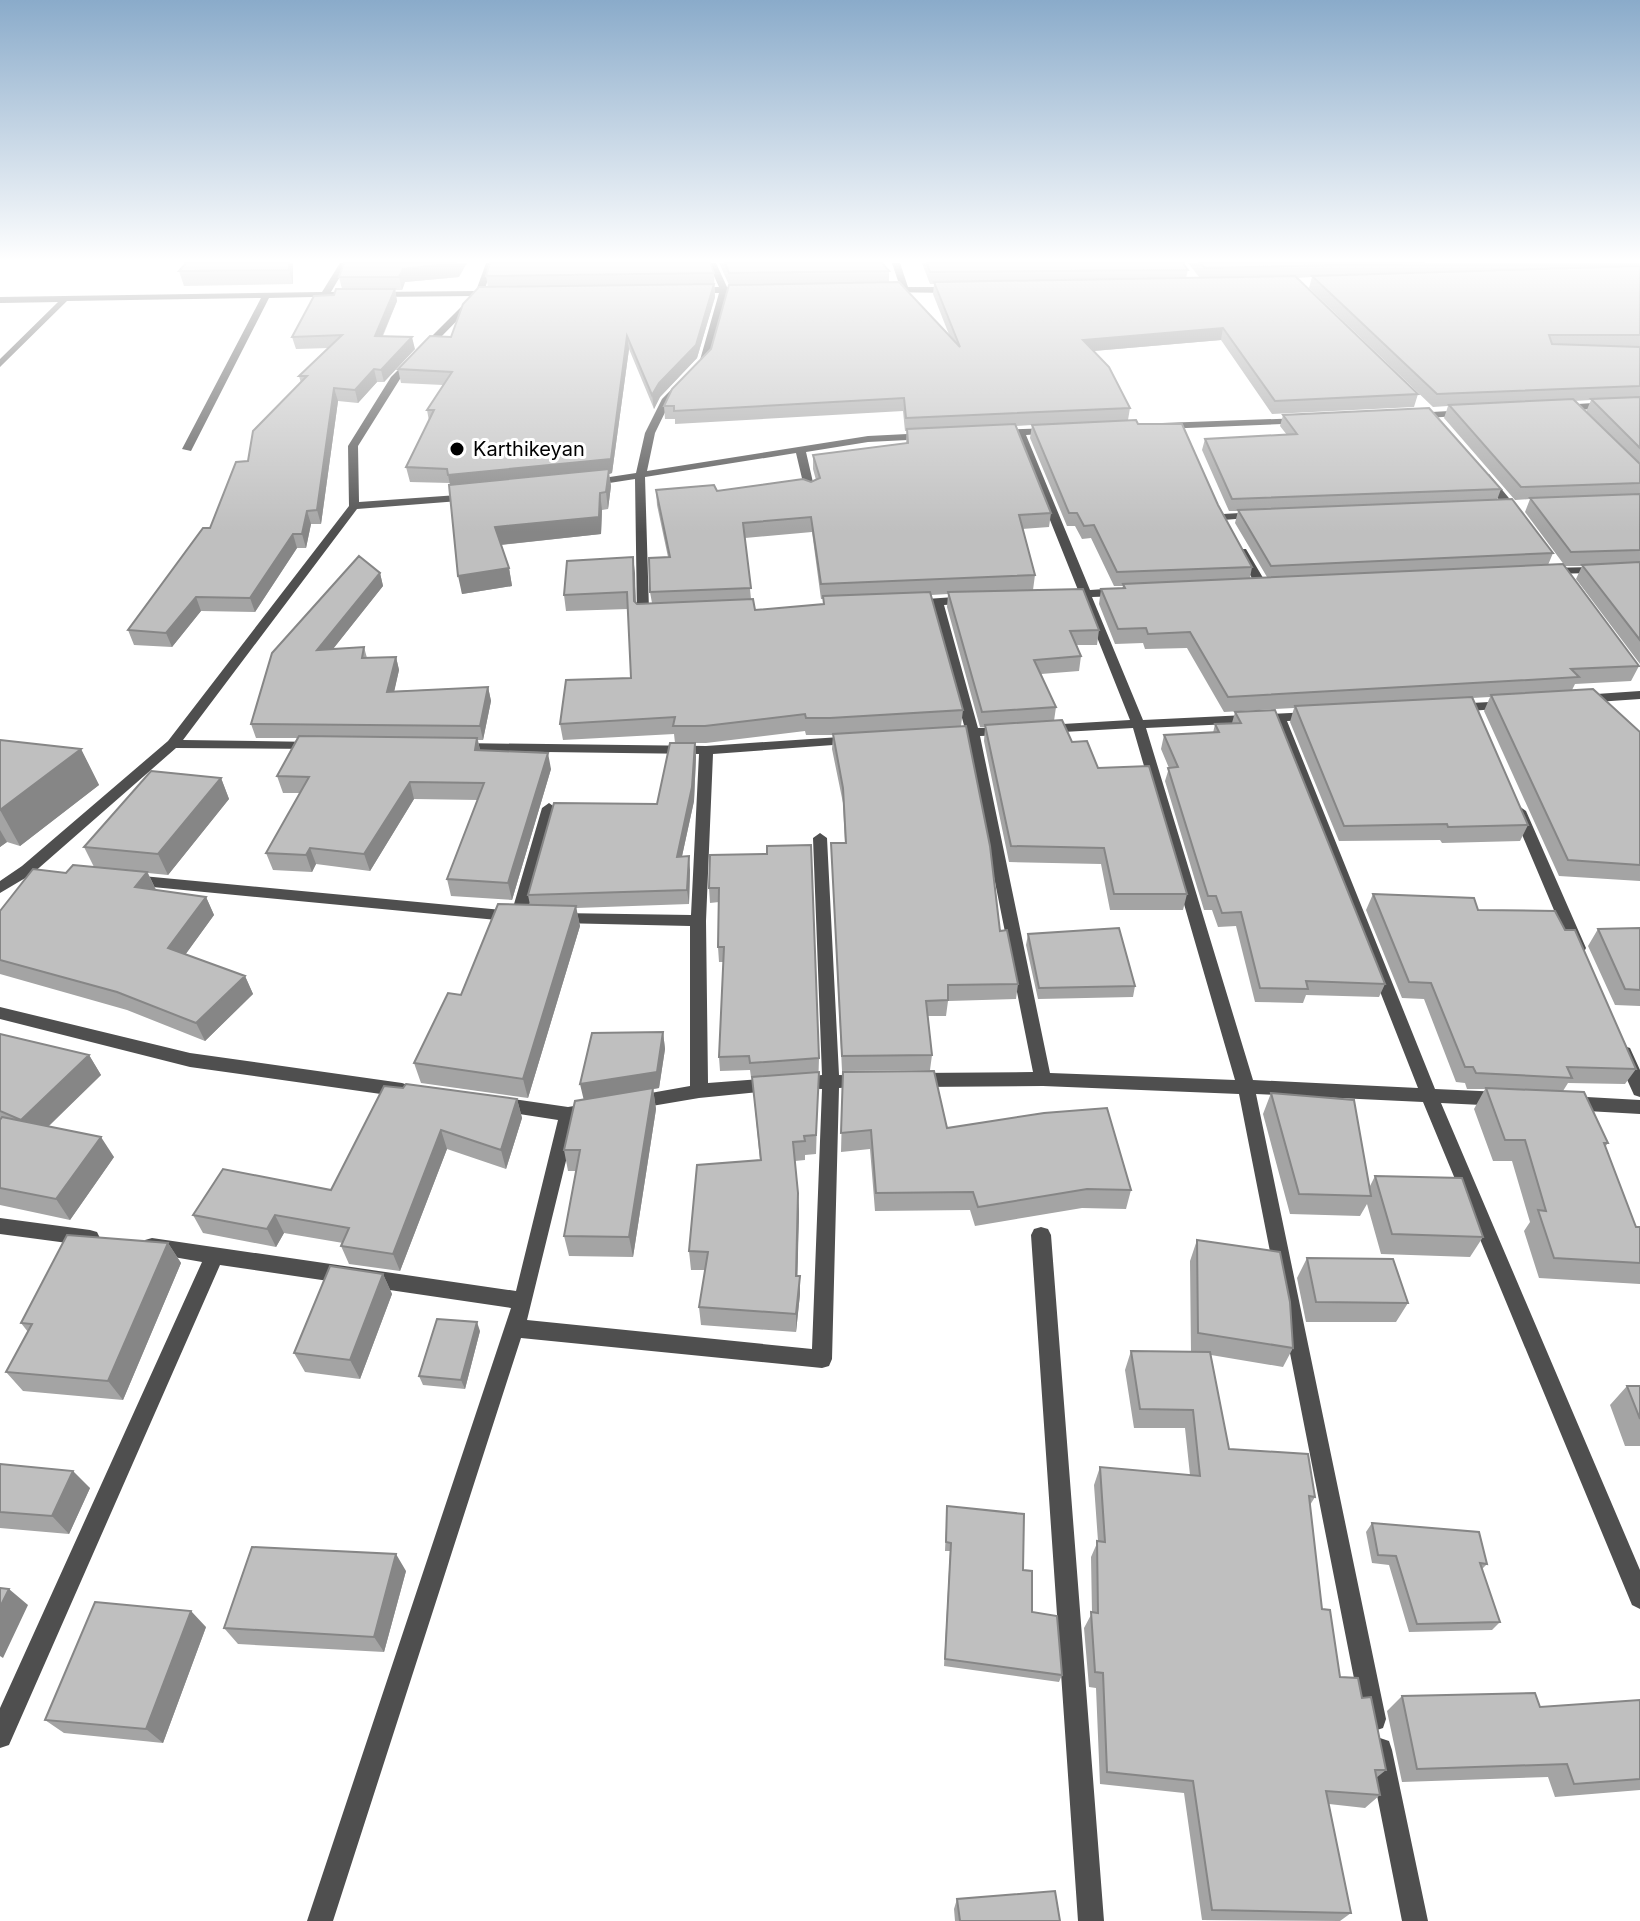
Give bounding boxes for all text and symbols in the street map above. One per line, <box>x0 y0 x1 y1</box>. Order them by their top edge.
place label: Karthikeyan <box>473 437 585 461</box>
marker: Karthikeyan <box>448 440 466 458</box>

